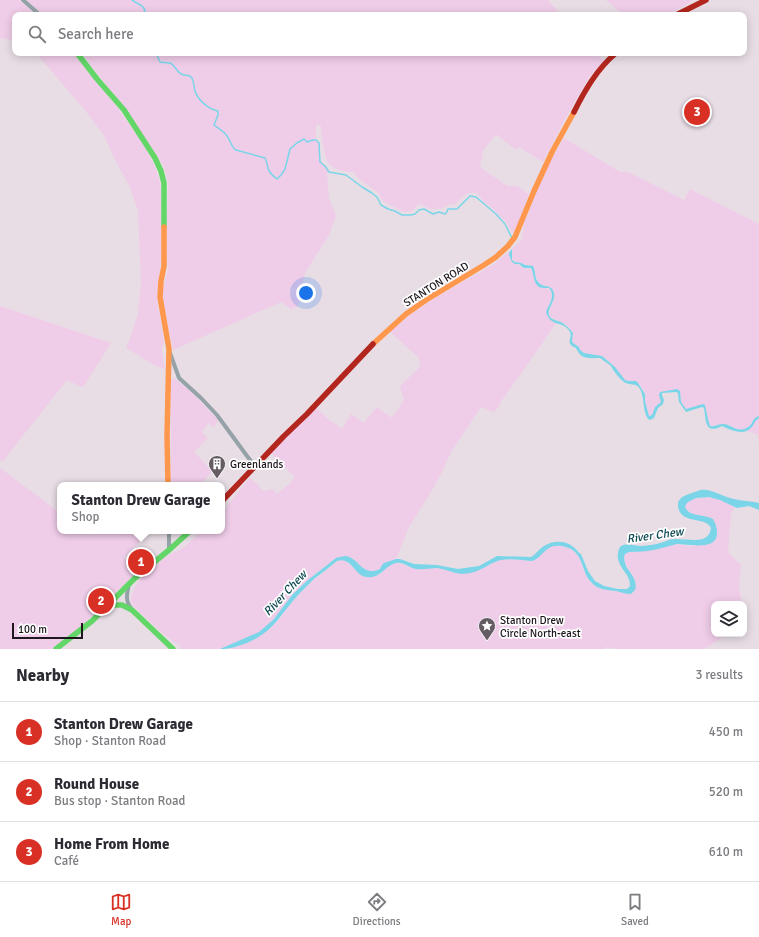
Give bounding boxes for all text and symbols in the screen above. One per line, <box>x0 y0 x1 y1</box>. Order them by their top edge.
search box <box>12 12 747 56</box>
icon: search <box>26 23 48 45</box>
text: Search here <box>58 25 134 43</box>
pin: 3 <box>684 97 710 127</box>
street label: STANTON ROAD <box>401 259 471 310</box>
your location <box>296 283 316 303</box>
building icon: Greenlands <box>207 454 227 479</box>
place label: Greenlands <box>230 458 284 471</box>
popup <box>57 482 225 534</box>
text: Stanton Drew Garage <box>72 491 210 509</box>
text: Shop <box>72 509 100 525</box>
water label: River Chew <box>626 524 686 547</box>
pin: 1 <box>128 547 154 577</box>
water label: River Chew <box>260 566 311 619</box>
pin: 2 <box>88 586 114 616</box>
map controls <box>711 601 747 637</box>
button: layers <box>711 601 747 637</box>
place label: Stanton Drew Circle North-east <box>500 614 581 640</box>
place icon: Stanton Drew Circle North-east <box>477 616 497 641</box>
scale bar <box>12 621 83 640</box>
text: 100 m <box>18 623 47 636</box>
text: Nearby <box>16 665 69 686</box>
text: 3 results <box>695 667 743 683</box>
text: Stanton Drew Garage <box>54 715 193 733</box>
text: 1 <box>25 724 33 740</box>
text: 450 m <box>709 724 743 740</box>
text: Shop · Stanton Road <box>54 733 166 749</box>
text: Round House <box>54 775 139 793</box>
text: 2 <box>25 784 33 800</box>
text: 520 m <box>709 784 743 800</box>
text: Bus stop · Stanton Road <box>54 793 185 809</box>
text: Home From Home <box>54 835 169 853</box>
text: 3 <box>25 844 33 860</box>
text: 610 m <box>709 844 743 860</box>
text: Café <box>54 853 79 869</box>
tab: Map <box>110 891 132 928</box>
tab: Directions <box>353 891 401 928</box>
tab: Saved <box>621 891 649 928</box>

